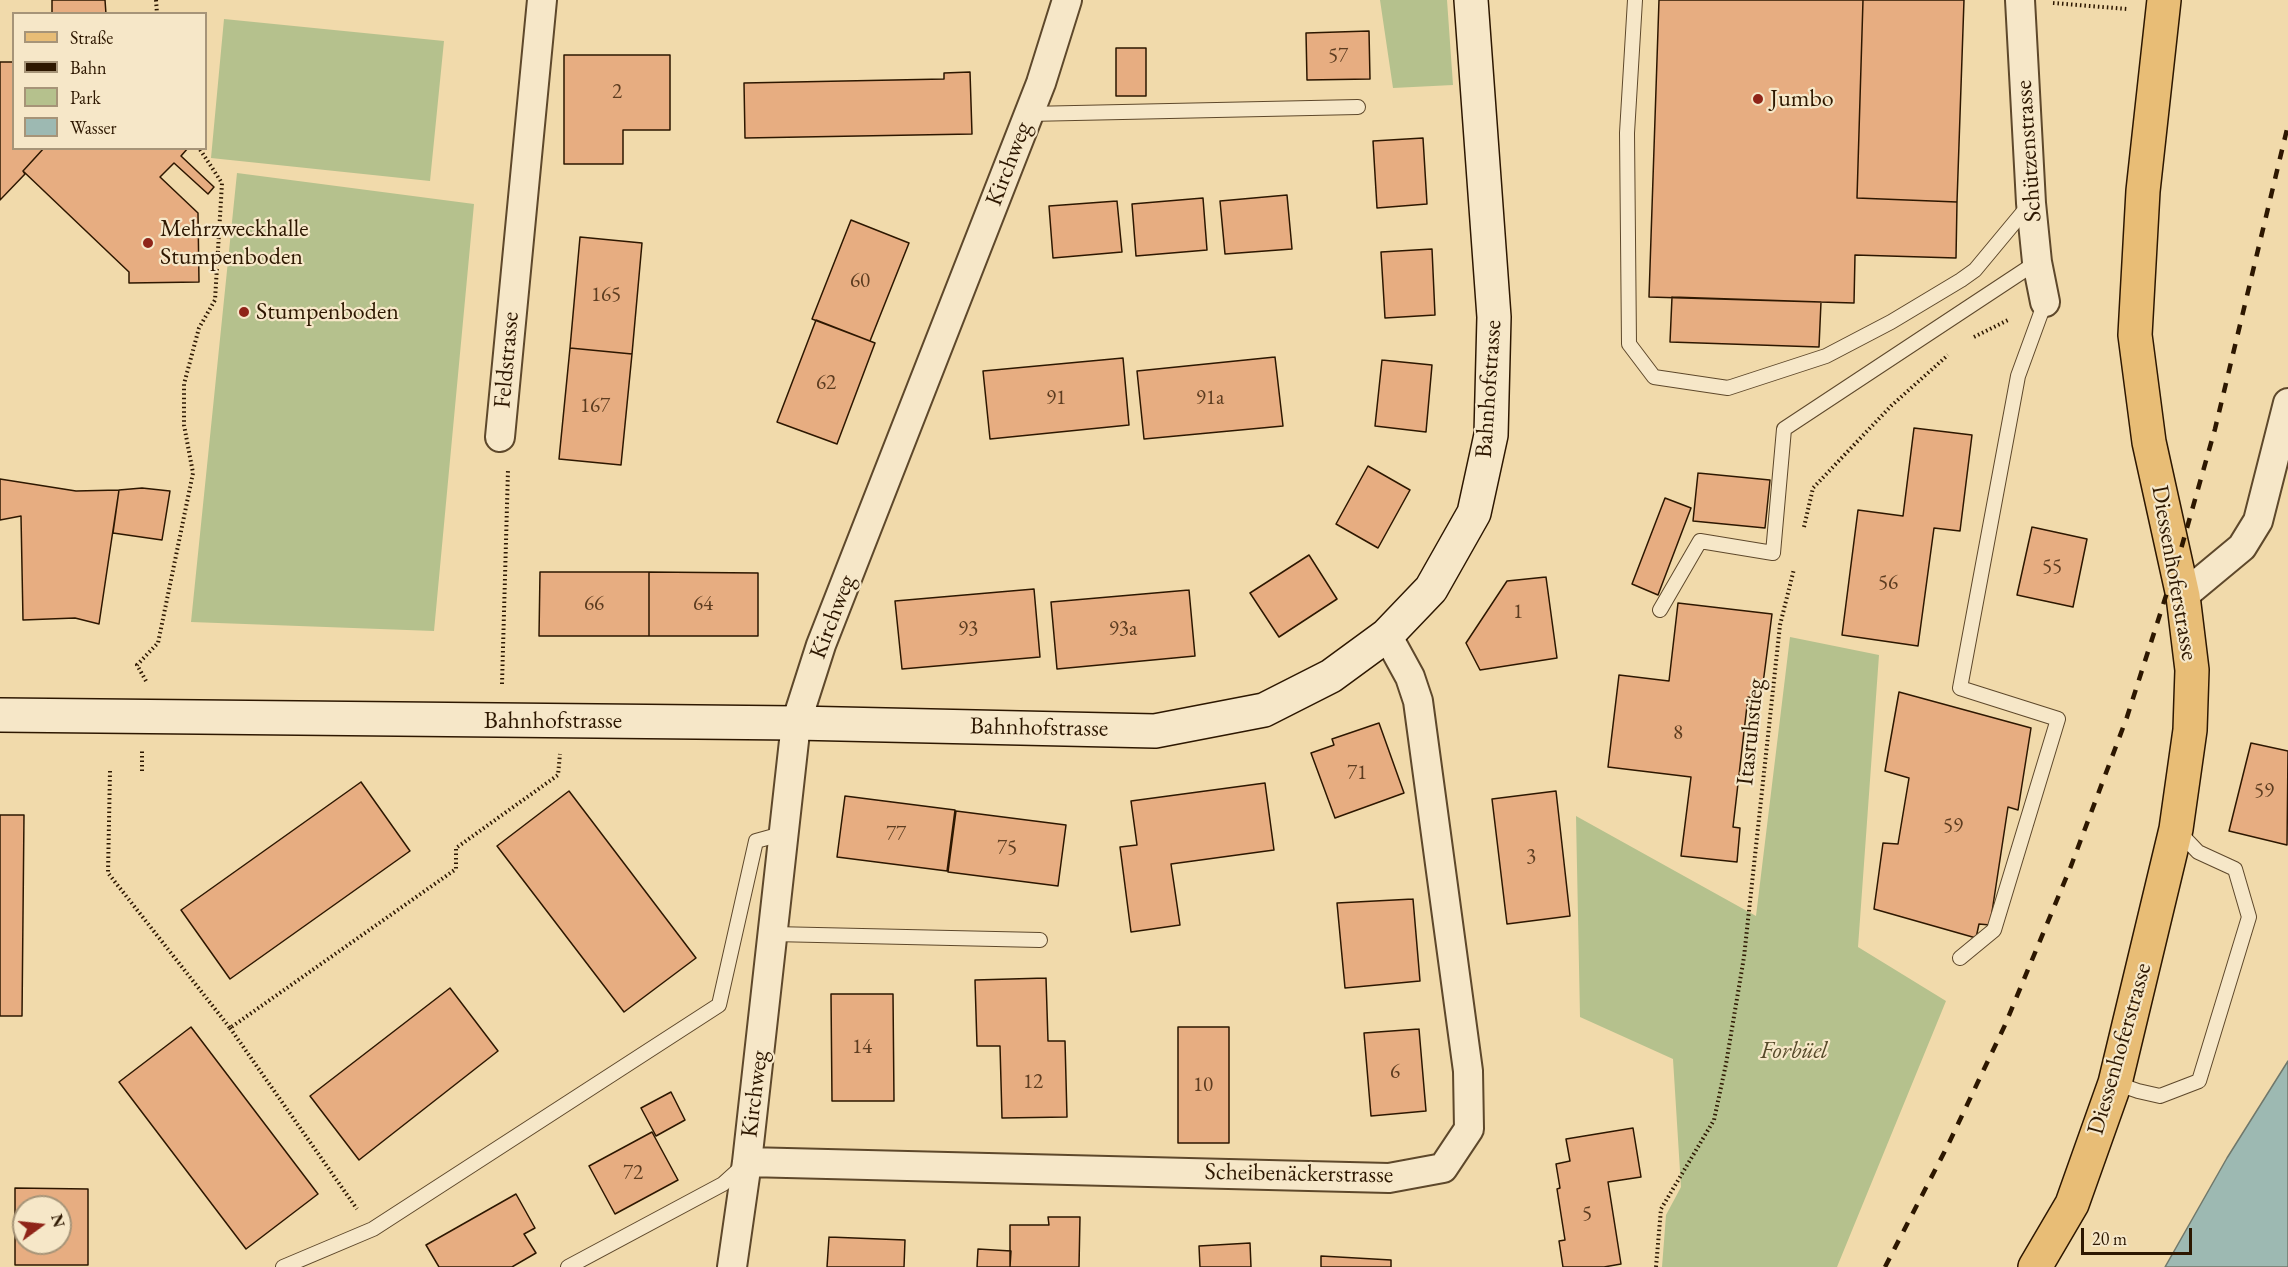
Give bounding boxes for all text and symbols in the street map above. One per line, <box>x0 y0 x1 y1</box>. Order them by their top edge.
legend <box>12 12 207 150</box>
text: Straße <box>70 26 113 49</box>
house number: 57 <box>1328 43 1348 69</box>
text: Bahn <box>70 56 107 79</box>
house number: 2 <box>612 79 622 105</box>
street label: Schützenstrasse <box>2010 79 2048 223</box>
place label: Jumbo <box>1770 85 1834 113</box>
text: Park <box>70 86 101 109</box>
marker: Jumbo <box>1751 92 1765 106</box>
text: Wasser <box>70 116 117 139</box>
street label: Kirchweg <box>980 118 1038 210</box>
place label: Mehrzweckhalle Stumpenboden <box>160 215 309 271</box>
marker: Mehrzweckhalle Stumpenboden <box>141 236 155 250</box>
house number: 60 <box>850 268 870 294</box>
house number: 165 <box>591 282 621 308</box>
place label: Stumpenboden <box>256 298 399 326</box>
marker: Stumpenboden <box>237 305 251 319</box>
street label: Feldstrasse <box>488 311 526 409</box>
street label: Bahnhofstrasse <box>1470 319 1508 459</box>
house number: 62 <box>816 370 836 396</box>
house number: 91 <box>1046 385 1066 411</box>
house number: 91a <box>1196 385 1224 411</box>
house number: 167 <box>580 393 610 419</box>
street label: Diessenhoferstrasse <box>2144 483 2204 663</box>
house number: 55 <box>2042 554 2062 580</box>
house number: 56 <box>1878 570 1898 596</box>
street label: Kirchweg <box>804 571 862 663</box>
house number: 66 <box>584 591 604 617</box>
house number: 64 <box>693 591 713 617</box>
house number: 1 <box>1513 599 1523 625</box>
house number: 93 <box>958 616 978 642</box>
house number: 93a <box>1109 616 1137 642</box>
street label: Itasruhstieg <box>1731 677 1771 787</box>
street label: Bahnhofstrasse <box>484 707 622 735</box>
street label: Bahnhofstrasse <box>970 712 1108 744</box>
house number: 8 <box>1673 720 1683 746</box>
house number: 71 <box>1347 760 1367 786</box>
house number: 59 <box>2254 778 2274 804</box>
house number: 59 <box>1943 813 1963 839</box>
house number: 77 <box>886 821 906 847</box>
house number: 75 <box>997 835 1017 861</box>
house number: 3 <box>1526 844 1536 870</box>
street label: Diessenhoferstrasse <box>2082 960 2158 1138</box>
house number: 14 <box>852 1034 872 1060</box>
park label: Forbüel <box>1760 1037 1828 1065</box>
street label: Kirchweg <box>735 1049 775 1139</box>
house number: 6 <box>1390 1059 1400 1085</box>
house number: 12 <box>1023 1069 1043 1095</box>
house number: 10 <box>1193 1072 1213 1098</box>
street label: Scheibenäckerstrasse <box>1204 1158 1394 1190</box>
house number: 72 <box>623 1160 643 1186</box>
north arrow <box>12 1195 72 1255</box>
house number: 5 <box>1582 1201 1592 1227</box>
text: N <box>46 1212 70 1230</box>
scale bar <box>2084 1216 2195 1254</box>
text: 20 m <box>2092 1227 2127 1250</box>

